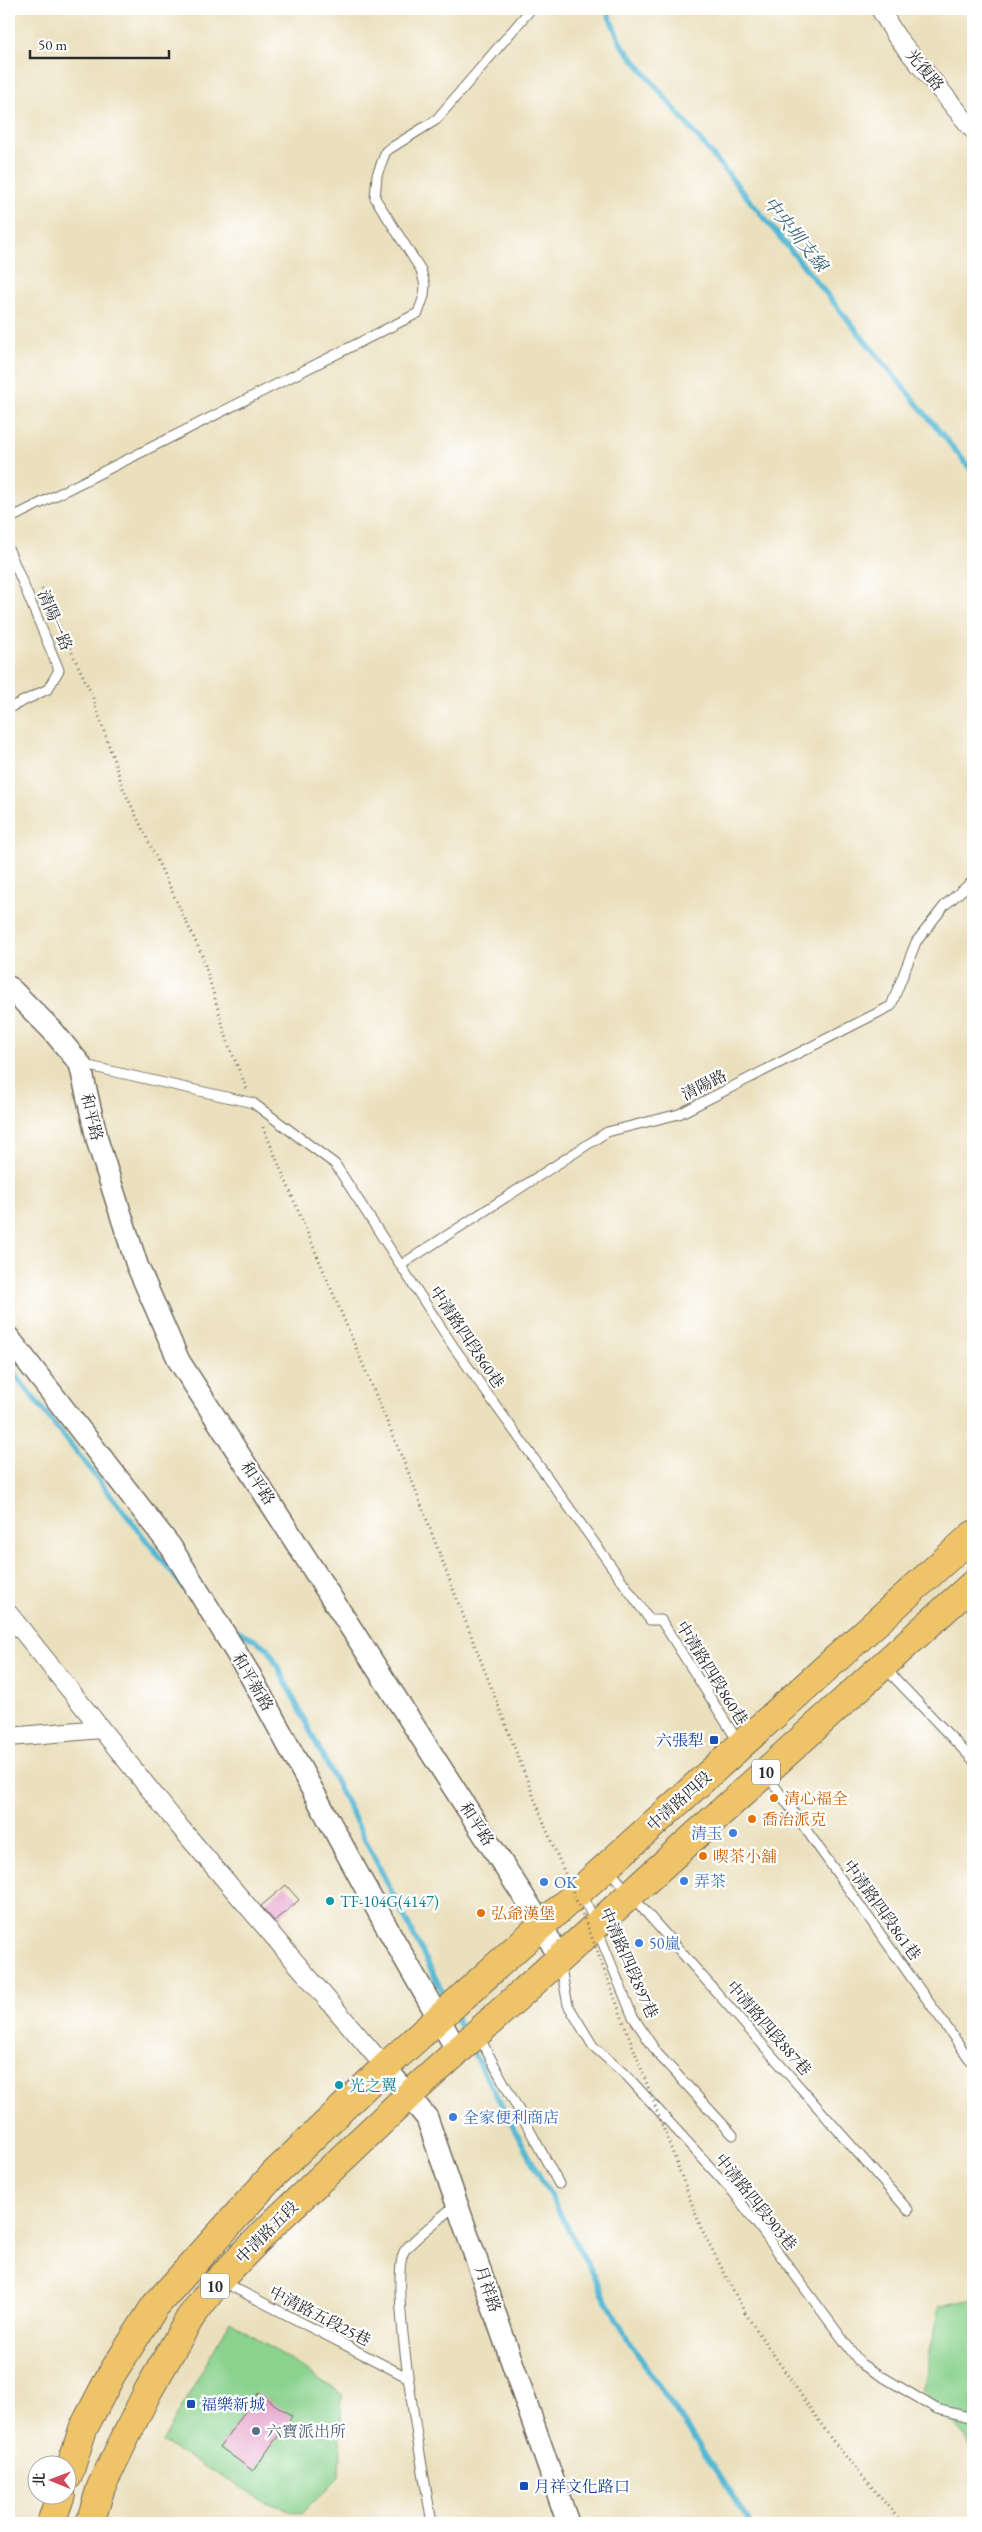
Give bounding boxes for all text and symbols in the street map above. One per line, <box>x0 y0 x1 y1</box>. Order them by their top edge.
scale bar <box>30 28 169 60</box>
text: 50 m <box>38 35 67 54</box>
street label: 光復路 <box>902 45 948 95</box>
water label: 中央圳支線 <box>759 192 835 278</box>
street label: 清陽一路 <box>33 586 77 654</box>
street label: 清陽路 <box>678 1065 730 1105</box>
street label: 和平路 <box>76 1091 108 1143</box>
street label: 中清路四段860巷 <box>425 1282 509 1392</box>
street label: 和平路 <box>236 1457 280 1509</box>
street label: 中清路四段860巷 <box>672 1617 752 1729</box>
street label: 和平新路 <box>228 1649 278 1715</box>
place label: 六張犁 <box>656 1730 704 1751</box>
marker: 六張犁 <box>708 1734 720 1746</box>
road number: 10 <box>752 1760 780 1784</box>
street label: 中清路四段 <box>642 1766 716 1836</box>
place label: 清心福全 <box>784 1788 848 1809</box>
marker: 清心福全 <box>768 1792 780 1804</box>
street label: 和平路 <box>455 1798 499 1850</box>
place label: 喬治派克 <box>762 1809 826 1830</box>
marker: 喬治派克 <box>746 1813 758 1825</box>
place label: 清玉 <box>691 1823 723 1844</box>
marker: 清玉 <box>727 1827 739 1839</box>
place label: 喫茶小舖 <box>713 1846 777 1867</box>
marker: 喫茶小舖 <box>697 1850 709 1862</box>
street label: 中清路四段861巷 <box>839 1856 925 1964</box>
place label: 弄茶 <box>694 1871 726 1892</box>
place label: OK <box>554 1872 578 1893</box>
marker: 弄茶 <box>678 1875 690 1887</box>
marker: OK <box>538 1876 550 1888</box>
place label: TF-104G(4147) <box>340 1891 439 1912</box>
marker: TF-104G(4147) <box>324 1895 336 1907</box>
place label: 弘爺漢堡 <box>491 1903 555 1924</box>
street label: 中清路四段897巷 <box>595 1904 663 2022</box>
marker: 弘爺漢堡 <box>475 1907 487 1919</box>
place label: 50嵐 <box>649 1933 680 1954</box>
marker: 50嵐 <box>633 1937 645 1949</box>
street label: 中清路四段887巷 <box>722 1976 816 2080</box>
place label: 光之翼 <box>349 2075 397 2096</box>
marker: 光之翼 <box>333 2079 345 2091</box>
place label: 全家便利商店 <box>463 2107 559 2128</box>
marker: 全家便利商店 <box>447 2111 459 2123</box>
street label: 中清路四段903巷 <box>710 2149 802 2255</box>
street label: 中清路五段 <box>231 2196 303 2268</box>
street label: 月祥路 <box>470 2263 506 2315</box>
road number: 10 <box>201 2274 229 2298</box>
street label: 中清路五段25巷 <box>266 2281 374 2351</box>
place label: 福樂新城 <box>201 2394 265 2415</box>
marker: 福樂新城 <box>185 2398 197 2410</box>
place label: 六寶派出所 <box>266 2421 346 2442</box>
marker: 六寶派出所 <box>250 2425 262 2437</box>
north arrow <box>28 2454 78 2504</box>
text: 北 <box>30 2473 48 2487</box>
place label: 月祥文化路口 <box>534 2476 630 2497</box>
marker: 月祥文化路口 <box>518 2480 530 2492</box>

